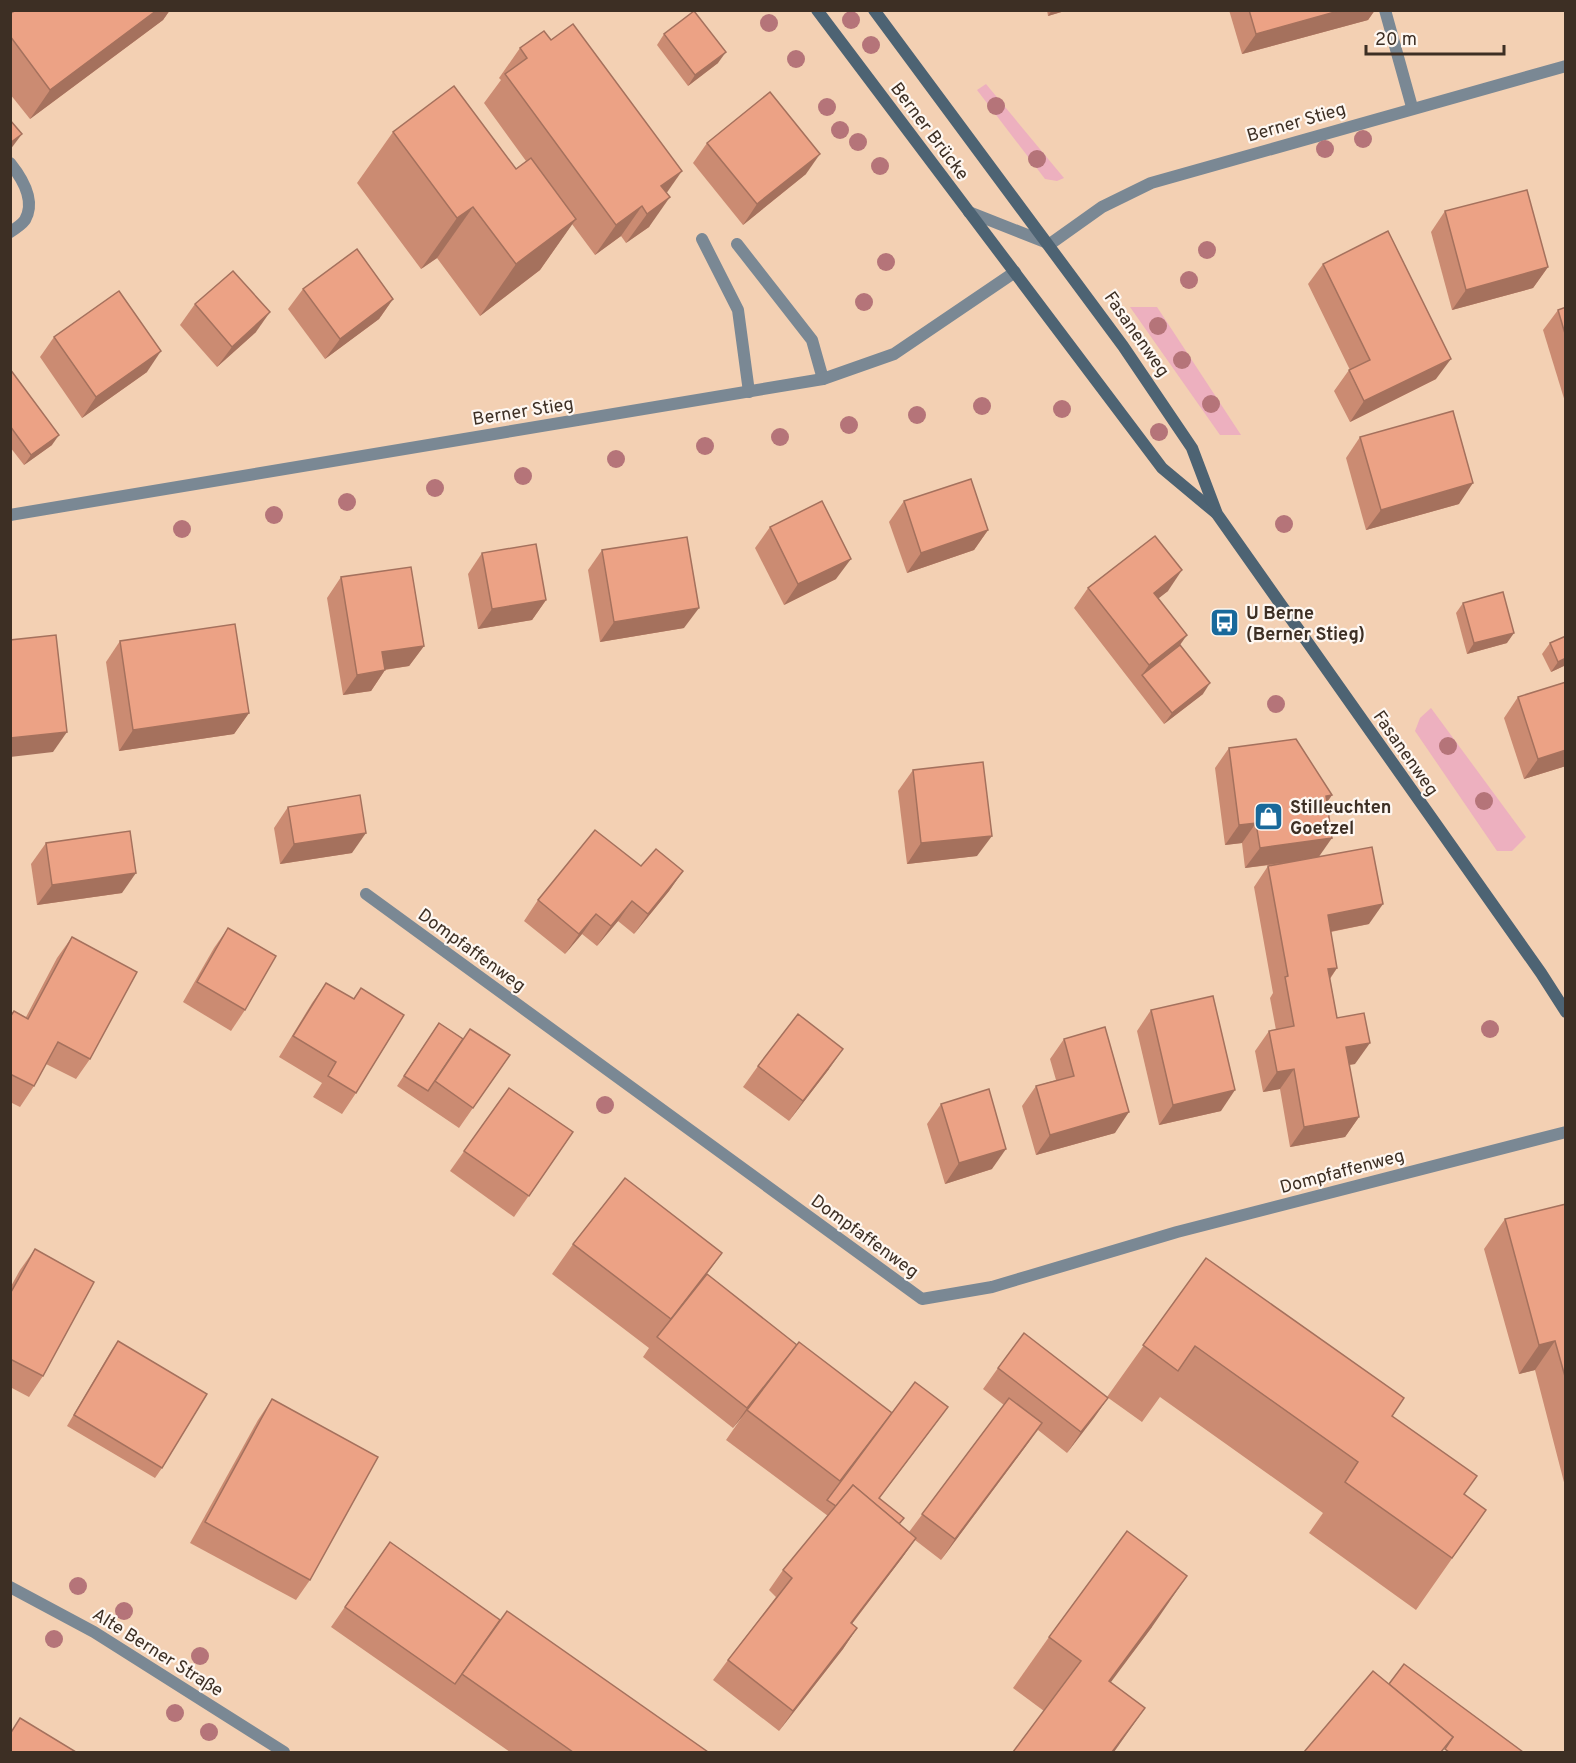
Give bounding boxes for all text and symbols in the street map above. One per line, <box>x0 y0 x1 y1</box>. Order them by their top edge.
scale bar <box>1366 18 1504 56</box>
text: 20 m <box>1375 29 1417 52</box>
street label: Berner Brücke <box>884 78 973 186</box>
street label: Berner Stieg <box>1244 98 1349 149</box>
street label: Fasanenweg <box>1098 288 1174 382</box>
street label: Berner Stieg <box>471 393 575 432</box>
place label: U Berne (Berner Stieg) <box>1246 603 1365 647</box>
bus stop icon: U Berne (Berner Stieg) <box>1209 607 1241 639</box>
street label: Fasanenweg <box>1367 707 1443 801</box>
place label: Stilleuchten Goetzel <box>1290 797 1392 841</box>
shop icon: Stilleuchten Goetzel <box>1253 801 1285 833</box>
street label: Dompfaffenweg <box>413 904 530 998</box>
street label: Dompfaffenweg <box>1278 1145 1407 1200</box>
street label: Dompfaffenweg <box>806 1190 923 1284</box>
street label: Alte Berner Straße <box>87 1604 227 1703</box>

